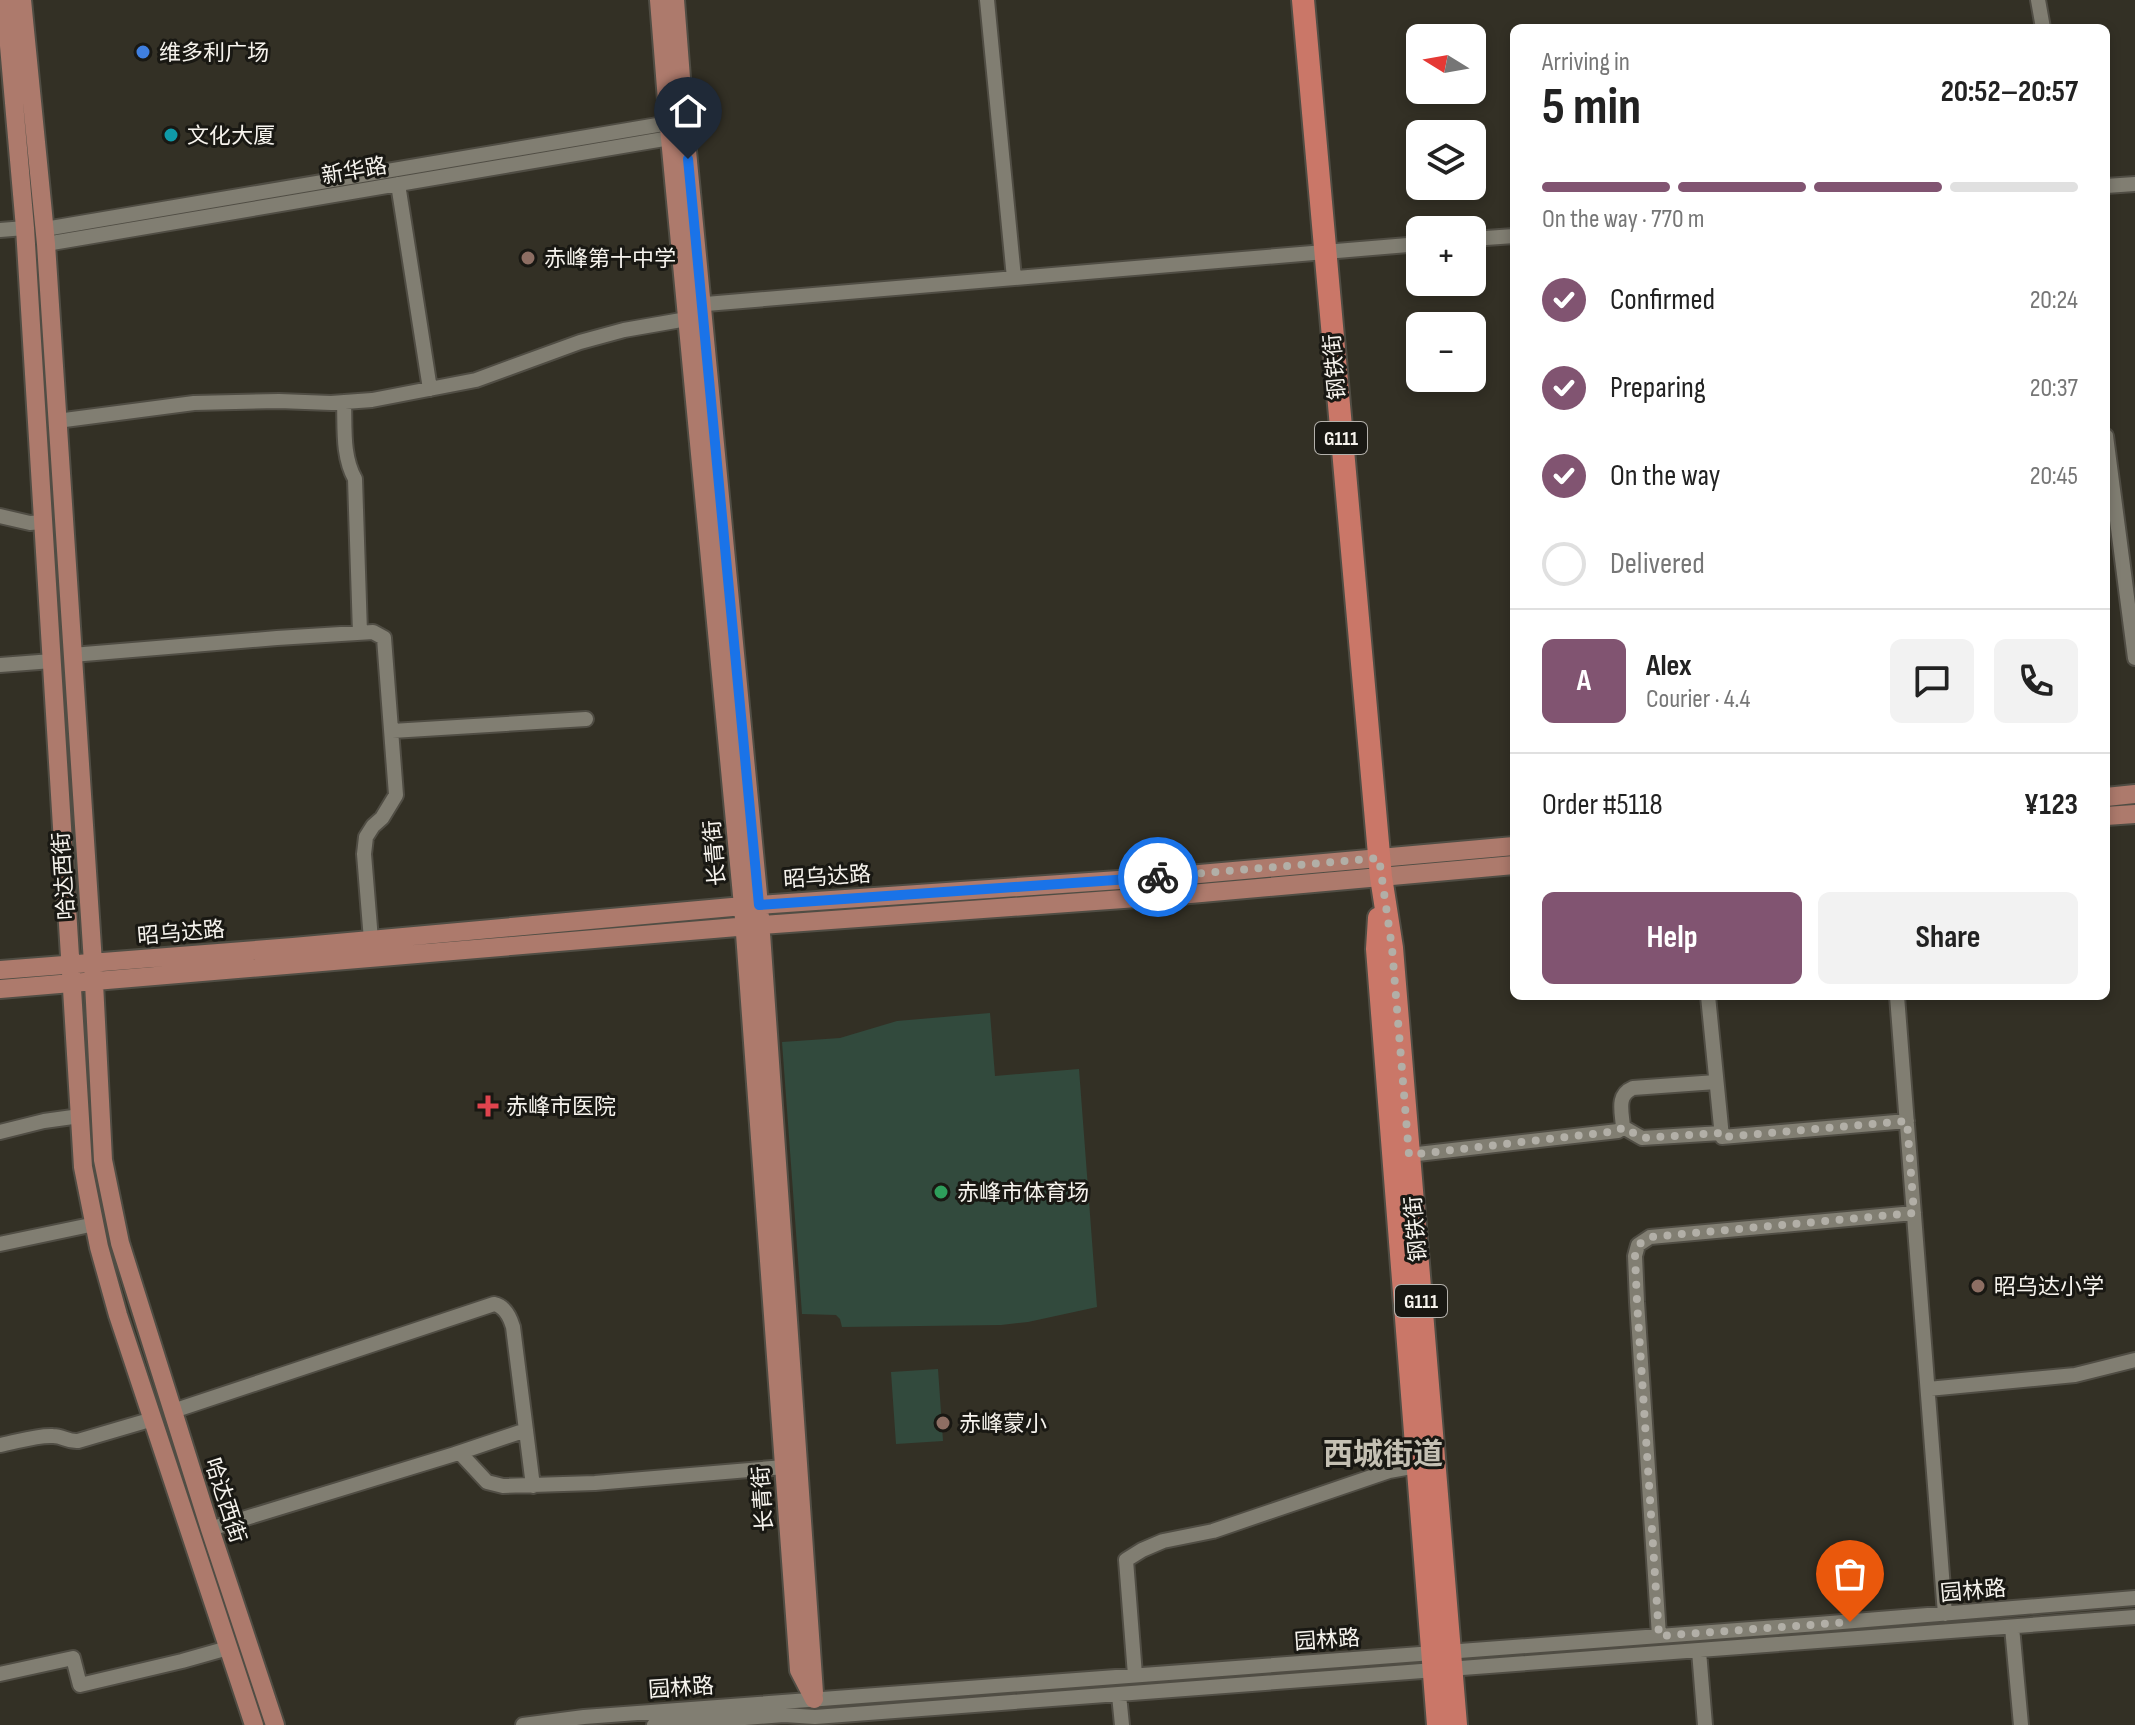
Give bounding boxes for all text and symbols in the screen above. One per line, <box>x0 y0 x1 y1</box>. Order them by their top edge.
north arrow <box>1406 24 1486 104</box>
map controls <box>1406 24 1486 392</box>
place label: 维多利广场 <box>159 40 269 67</box>
marker: 维多利广场 <box>134 43 152 61</box>
text: Arriving in <box>1542 47 1630 78</box>
text: 20:52–20:57 <box>1941 74 2078 110</box>
text: 5 min <box>1542 76 1641 139</box>
pin <box>654 77 722 159</box>
icon: home <box>666 89 710 133</box>
button: layers <box>1406 120 1486 200</box>
place label: 文化大厦 <box>187 123 275 150</box>
marker: 文化大厦 <box>162 126 180 144</box>
street label: 新华路 <box>319 152 389 191</box>
text: On the way · 770 m <box>1542 204 1704 235</box>
button: + <box>1406 216 1486 296</box>
place label: 赤峰第十中学 <box>544 246 676 273</box>
marker: 赤峰第十中学 <box>519 249 537 267</box>
icon: check <box>1542 278 1586 322</box>
text: Confirmed <box>1610 282 1715 318</box>
text: 20:24 <box>2030 285 2078 316</box>
button: − <box>1406 312 1486 392</box>
street label: 钢铁街 <box>1319 333 1352 401</box>
icon: check <box>1542 366 1586 410</box>
text: Preparing <box>1610 370 1706 406</box>
text: 20:37 <box>2030 373 2078 404</box>
road number: G111 <box>1315 422 1367 454</box>
icon: check <box>1542 454 1586 498</box>
text: On the way <box>1610 458 1720 494</box>
text: 20:45 <box>2030 461 2078 492</box>
text: Delivered <box>1610 546 1705 582</box>
button: chat <box>1890 639 1974 723</box>
button: phone <box>1994 639 2078 723</box>
text: Alex <box>1646 648 1692 684</box>
text: A <box>1577 663 1591 699</box>
text: Courier · 4.4 <box>1646 684 1750 715</box>
text: Order #5118 <box>1542 787 1663 823</box>
text: ¥123 <box>2024 787 2078 823</box>
street label: 长青街 <box>699 819 732 887</box>
street label: 哈达西街 <box>48 831 81 921</box>
courier <box>1118 837 1198 917</box>
icon: bike <box>1136 855 1180 899</box>
street label: 昭乌达路 <box>782 861 872 894</box>
button: Help <box>1542 892 1802 984</box>
button: Share <box>1818 892 2078 984</box>
street label: 昭乌达路 <box>136 916 226 951</box>
place label: 赤峰市医院 <box>506 1094 616 1121</box>
marker: 赤峰市医院 <box>477 1095 499 1117</box>
place label: 赤峰市体育场 <box>957 1180 1089 1207</box>
marker: 赤峰市体育场 <box>932 1183 950 1201</box>
street label: 钢铁街 <box>1400 1195 1433 1263</box>
place label: 昭乌达小学 <box>1994 1274 2104 1301</box>
marker: 昭乌达小学 <box>1969 1277 1987 1295</box>
road number: G111 <box>1395 1285 1447 1317</box>
place label: 赤峰蒙小 <box>959 1411 1047 1438</box>
marker: 赤峰蒙小 <box>934 1414 952 1432</box>
district label: 西城街道 <box>1323 1437 1443 1473</box>
street label: 哈达西街 <box>198 1454 251 1546</box>
street label: 长青街 <box>748 1465 779 1533</box>
pin <box>1816 1540 1884 1622</box>
icon: bag <box>1828 1552 1872 1596</box>
street label: 园林路 <box>1939 1575 2007 1608</box>
street label: 园林路 <box>1293 1625 1361 1656</box>
street label: 园林路 <box>647 1673 715 1704</box>

